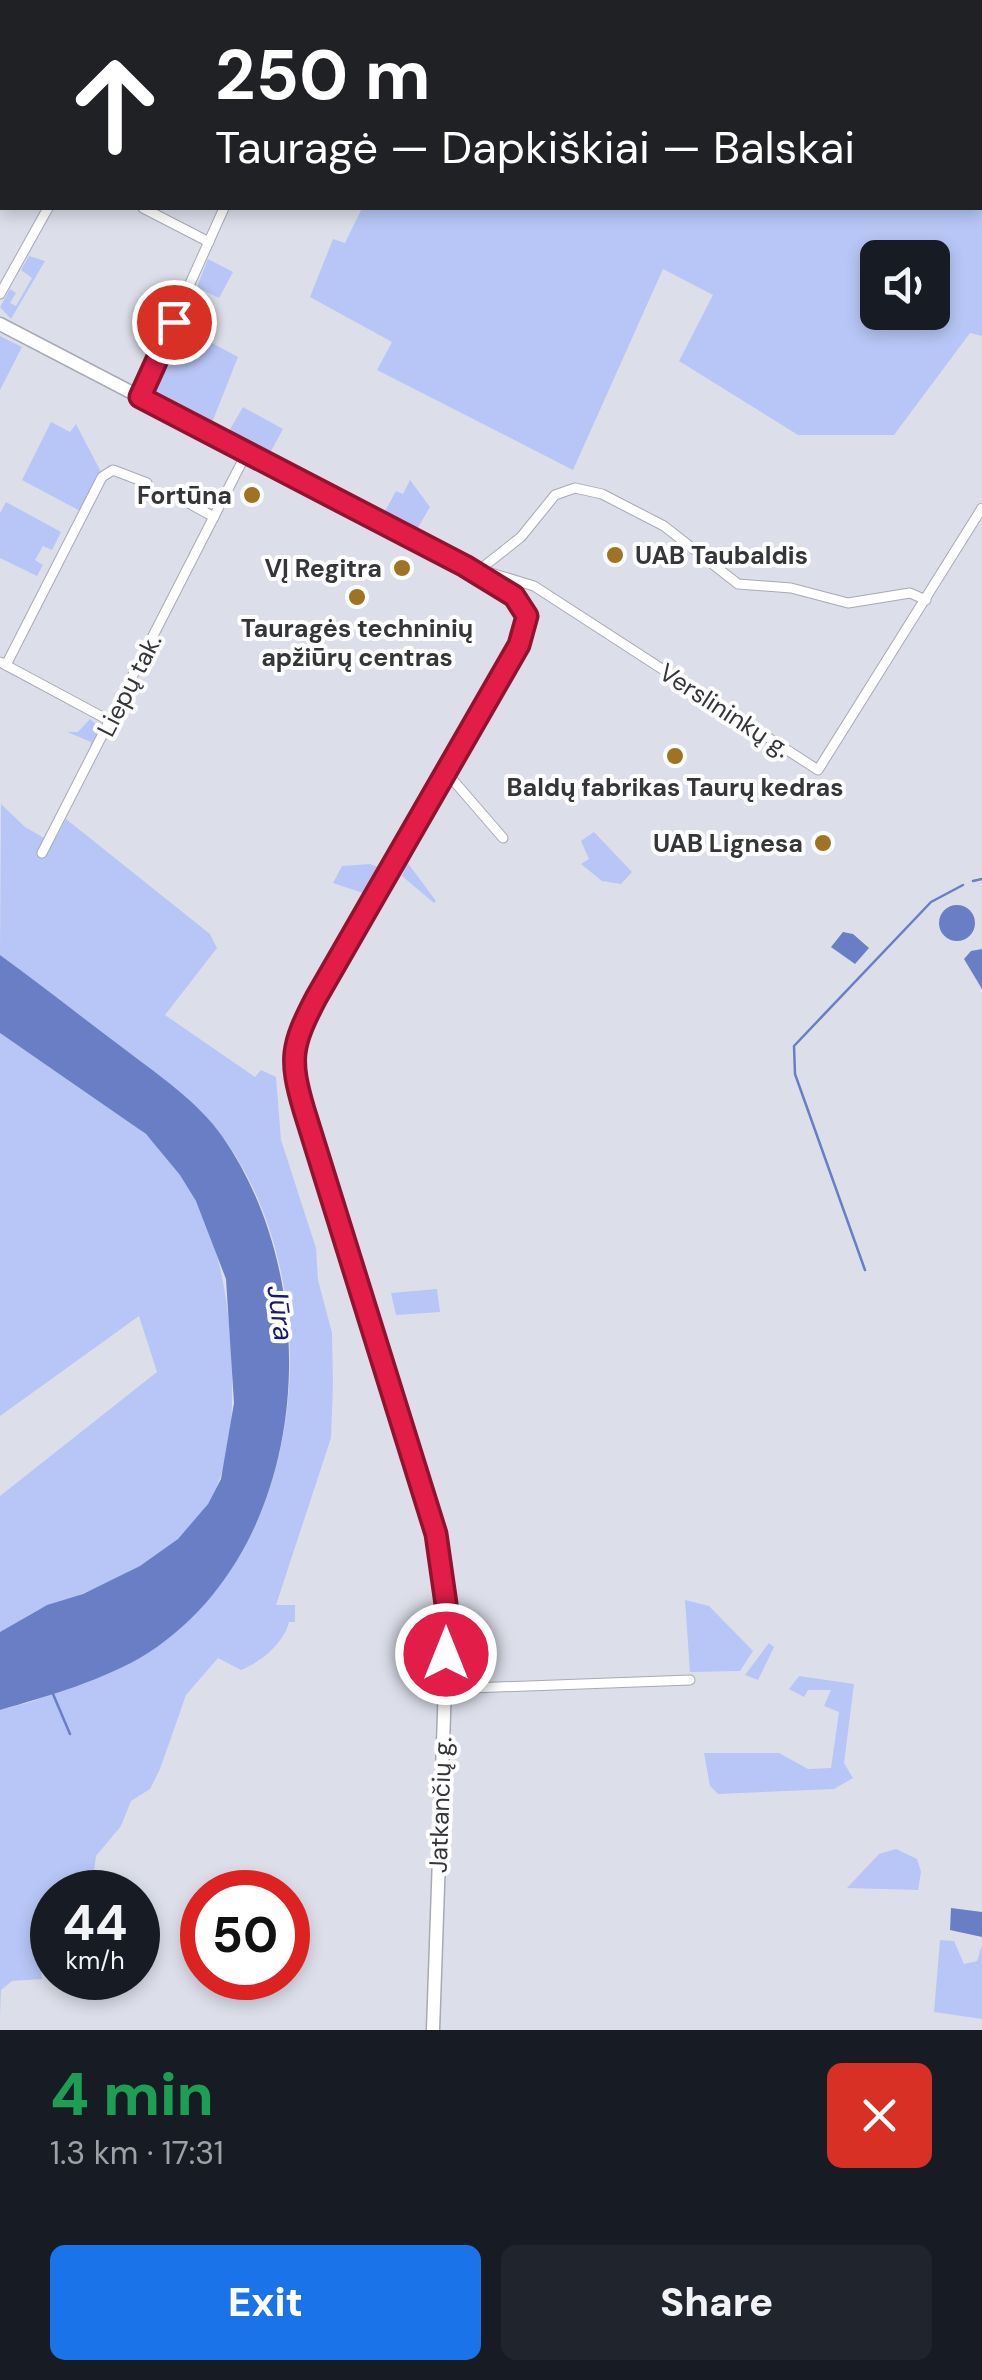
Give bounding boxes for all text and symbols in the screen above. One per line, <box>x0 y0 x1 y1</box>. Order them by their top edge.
text: 250 m <box>215 30 431 121</box>
icon: ahead <box>50 40 180 170</box>
text: Tauragė — Dapkiškiai — Balskai <box>215 118 855 177</box>
map controls <box>860 240 950 330</box>
button: sound <box>860 240 950 330</box>
pin <box>132 280 217 365</box>
icon: arrive <box>147 295 202 350</box>
place label: Fortūna <box>137 479 232 512</box>
marker: Fortūna <box>241 484 263 506</box>
place label: UAB Taubaldis <box>635 539 808 572</box>
marker: UAB Taubaldis <box>604 544 626 566</box>
place label: VĮ Regitra <box>264 552 382 585</box>
marker: VĮ Regitra <box>391 557 413 579</box>
marker: Tauragės techninių apžiūrų centras <box>346 586 368 608</box>
place label: Tauragės techninių apžiūrų centras <box>241 612 473 674</box>
street label: Liepų tak. <box>90 628 169 742</box>
street label: Verslininkų g. <box>653 656 797 765</box>
marker: Baldų fabrikas Taurų kedras <box>664 745 686 767</box>
place label: Baldų fabrikas Taurų kedras <box>507 771 843 804</box>
place label: UAB Lignesa <box>653 827 803 860</box>
marker: UAB Lignesa <box>812 832 834 854</box>
water label: Jūra <box>258 1283 303 1343</box>
position arrow <box>394 1602 498 1706</box>
street label: Jatkančių g. <box>422 1736 459 1874</box>
speed limit sign: 50 <box>180 1870 310 2000</box>
text: 44 <box>63 1890 128 1956</box>
text: km/h <box>65 1944 125 1977</box>
text: 4 min <box>50 2055 214 2134</box>
button: close <box>827 2063 932 2168</box>
text: 1.3 km · 17:31 <box>50 2132 224 2174</box>
button: Exit <box>50 2245 481 2360</box>
button: Share <box>501 2245 932 2360</box>

